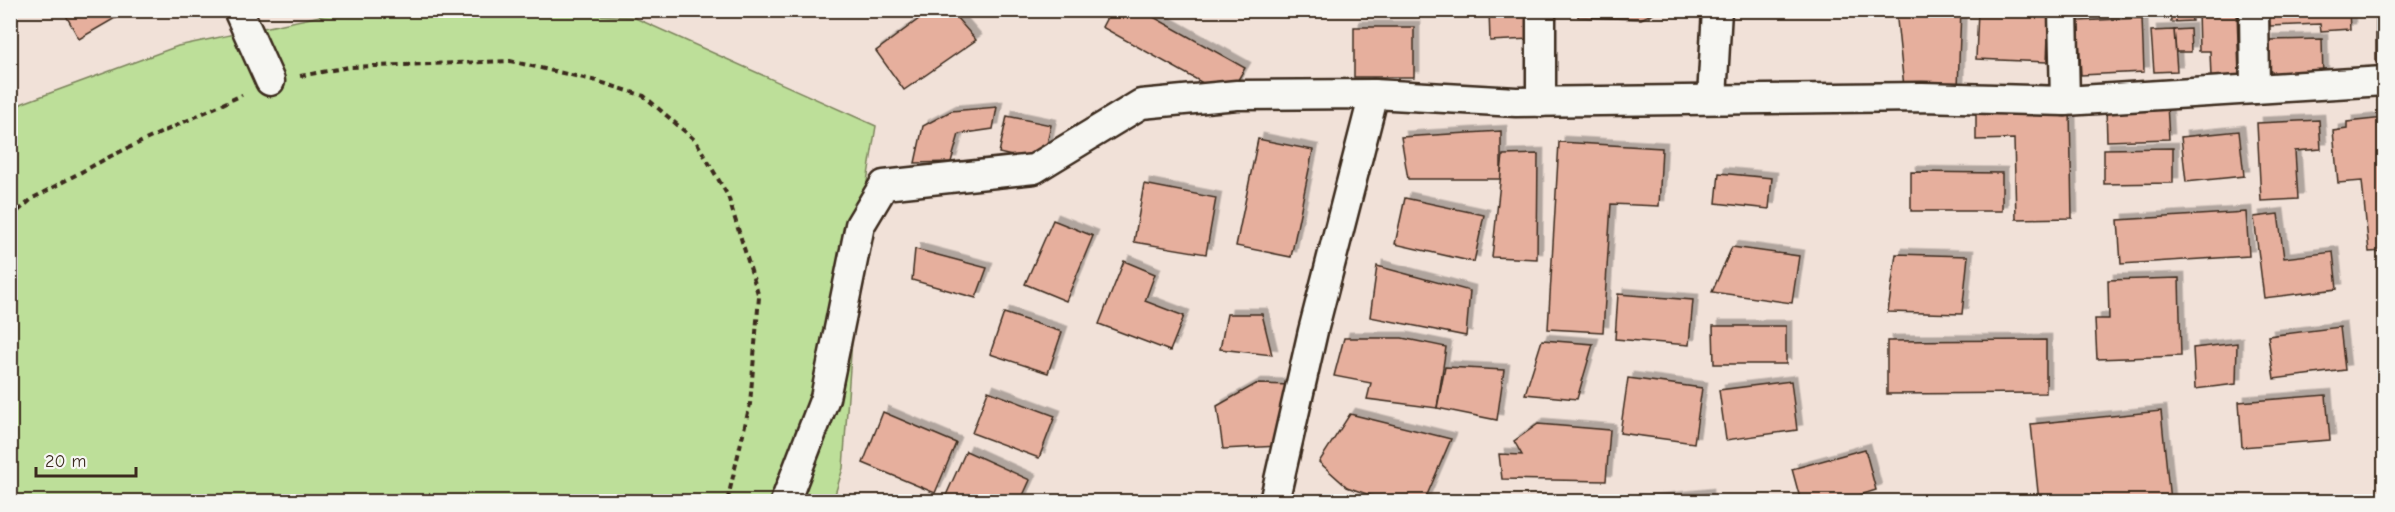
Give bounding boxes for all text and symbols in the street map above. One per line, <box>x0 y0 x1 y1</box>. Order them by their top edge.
scale bar <box>36 440 136 478</box>
text: 20 m <box>45 451 86 472</box>

